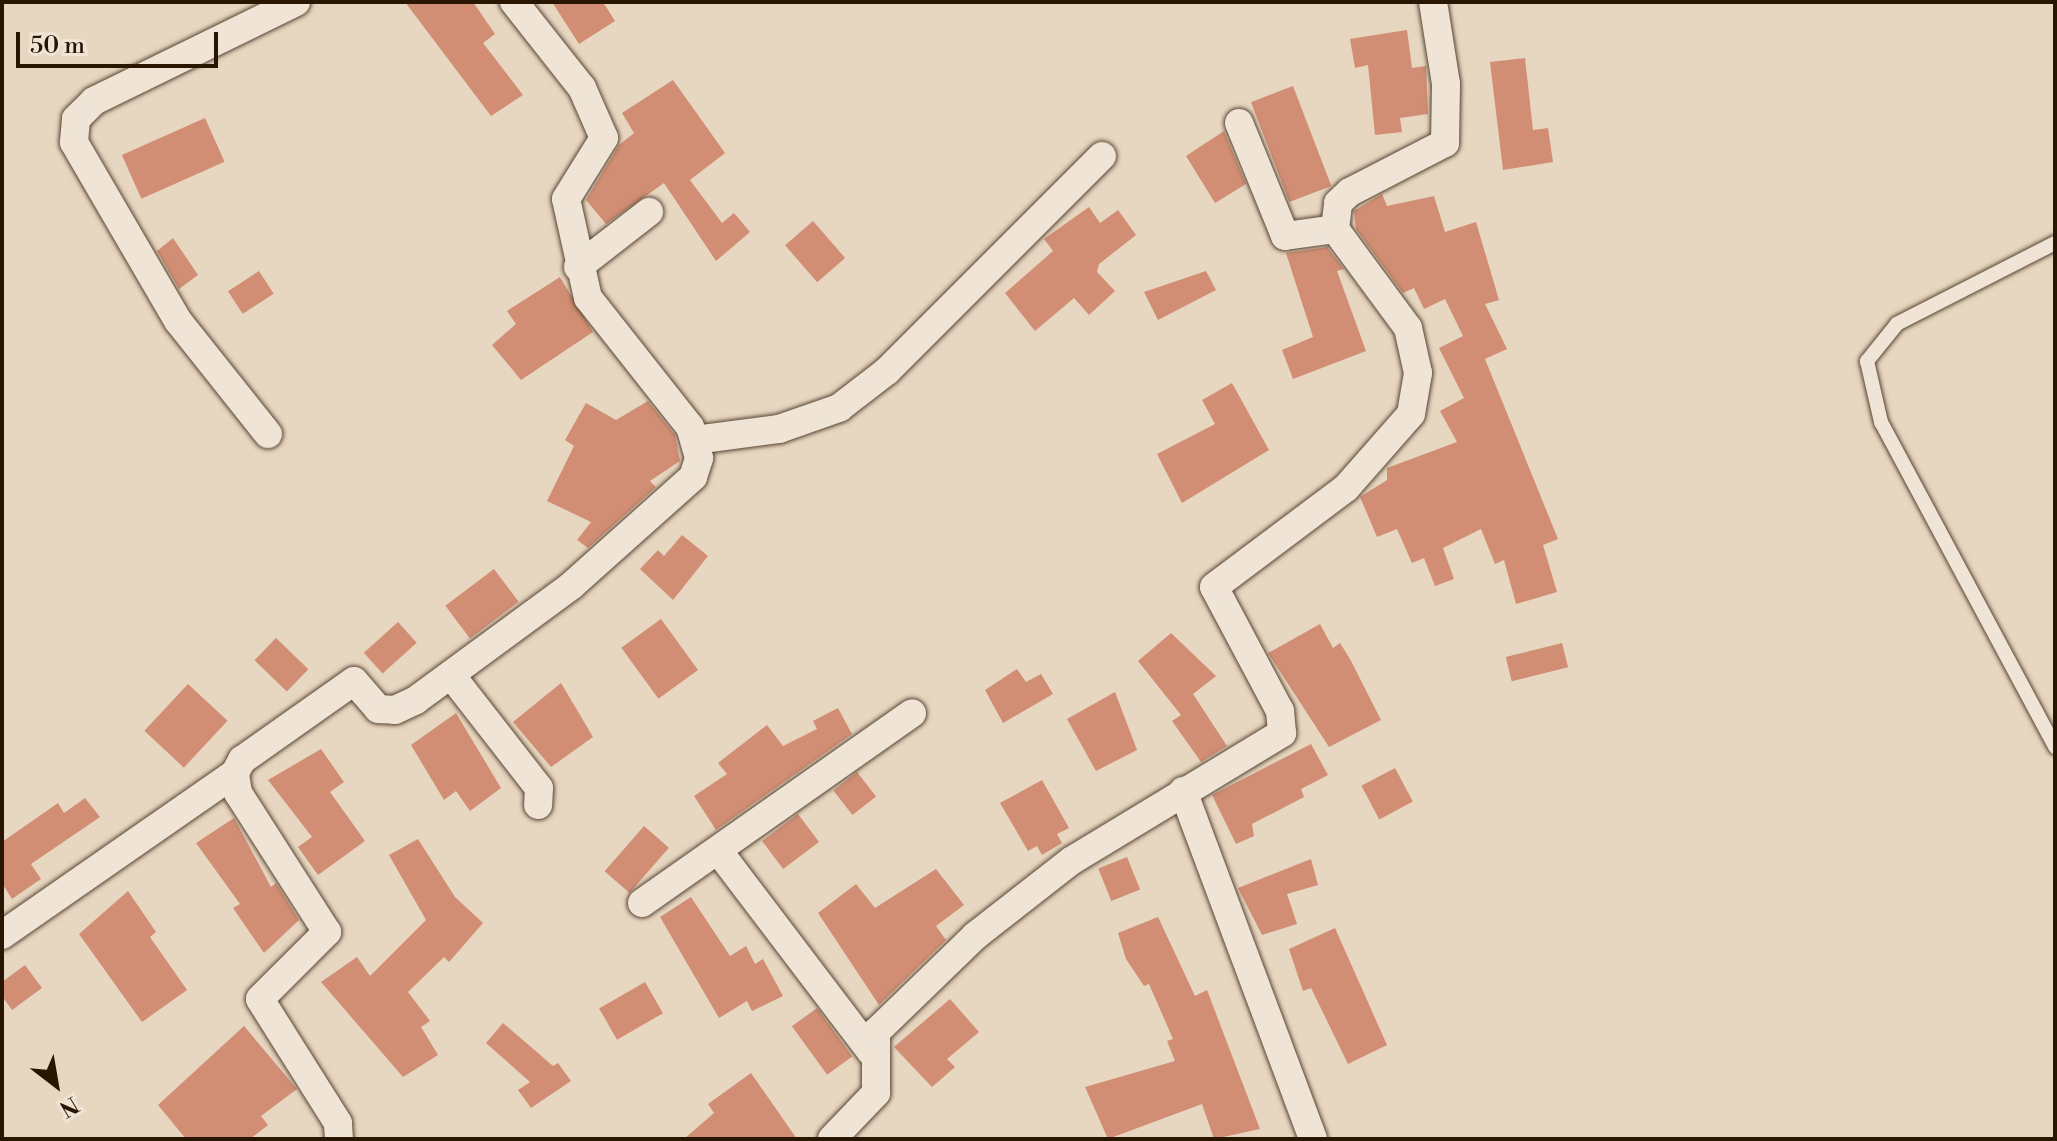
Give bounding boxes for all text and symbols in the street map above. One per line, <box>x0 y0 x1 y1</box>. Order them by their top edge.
scale bar <box>20 16 222 66</box>
text: 50 m <box>30 31 85 61</box>
north arrow <box>16 1045 96 1125</box>
text: N <box>54 1090 83 1122</box>

